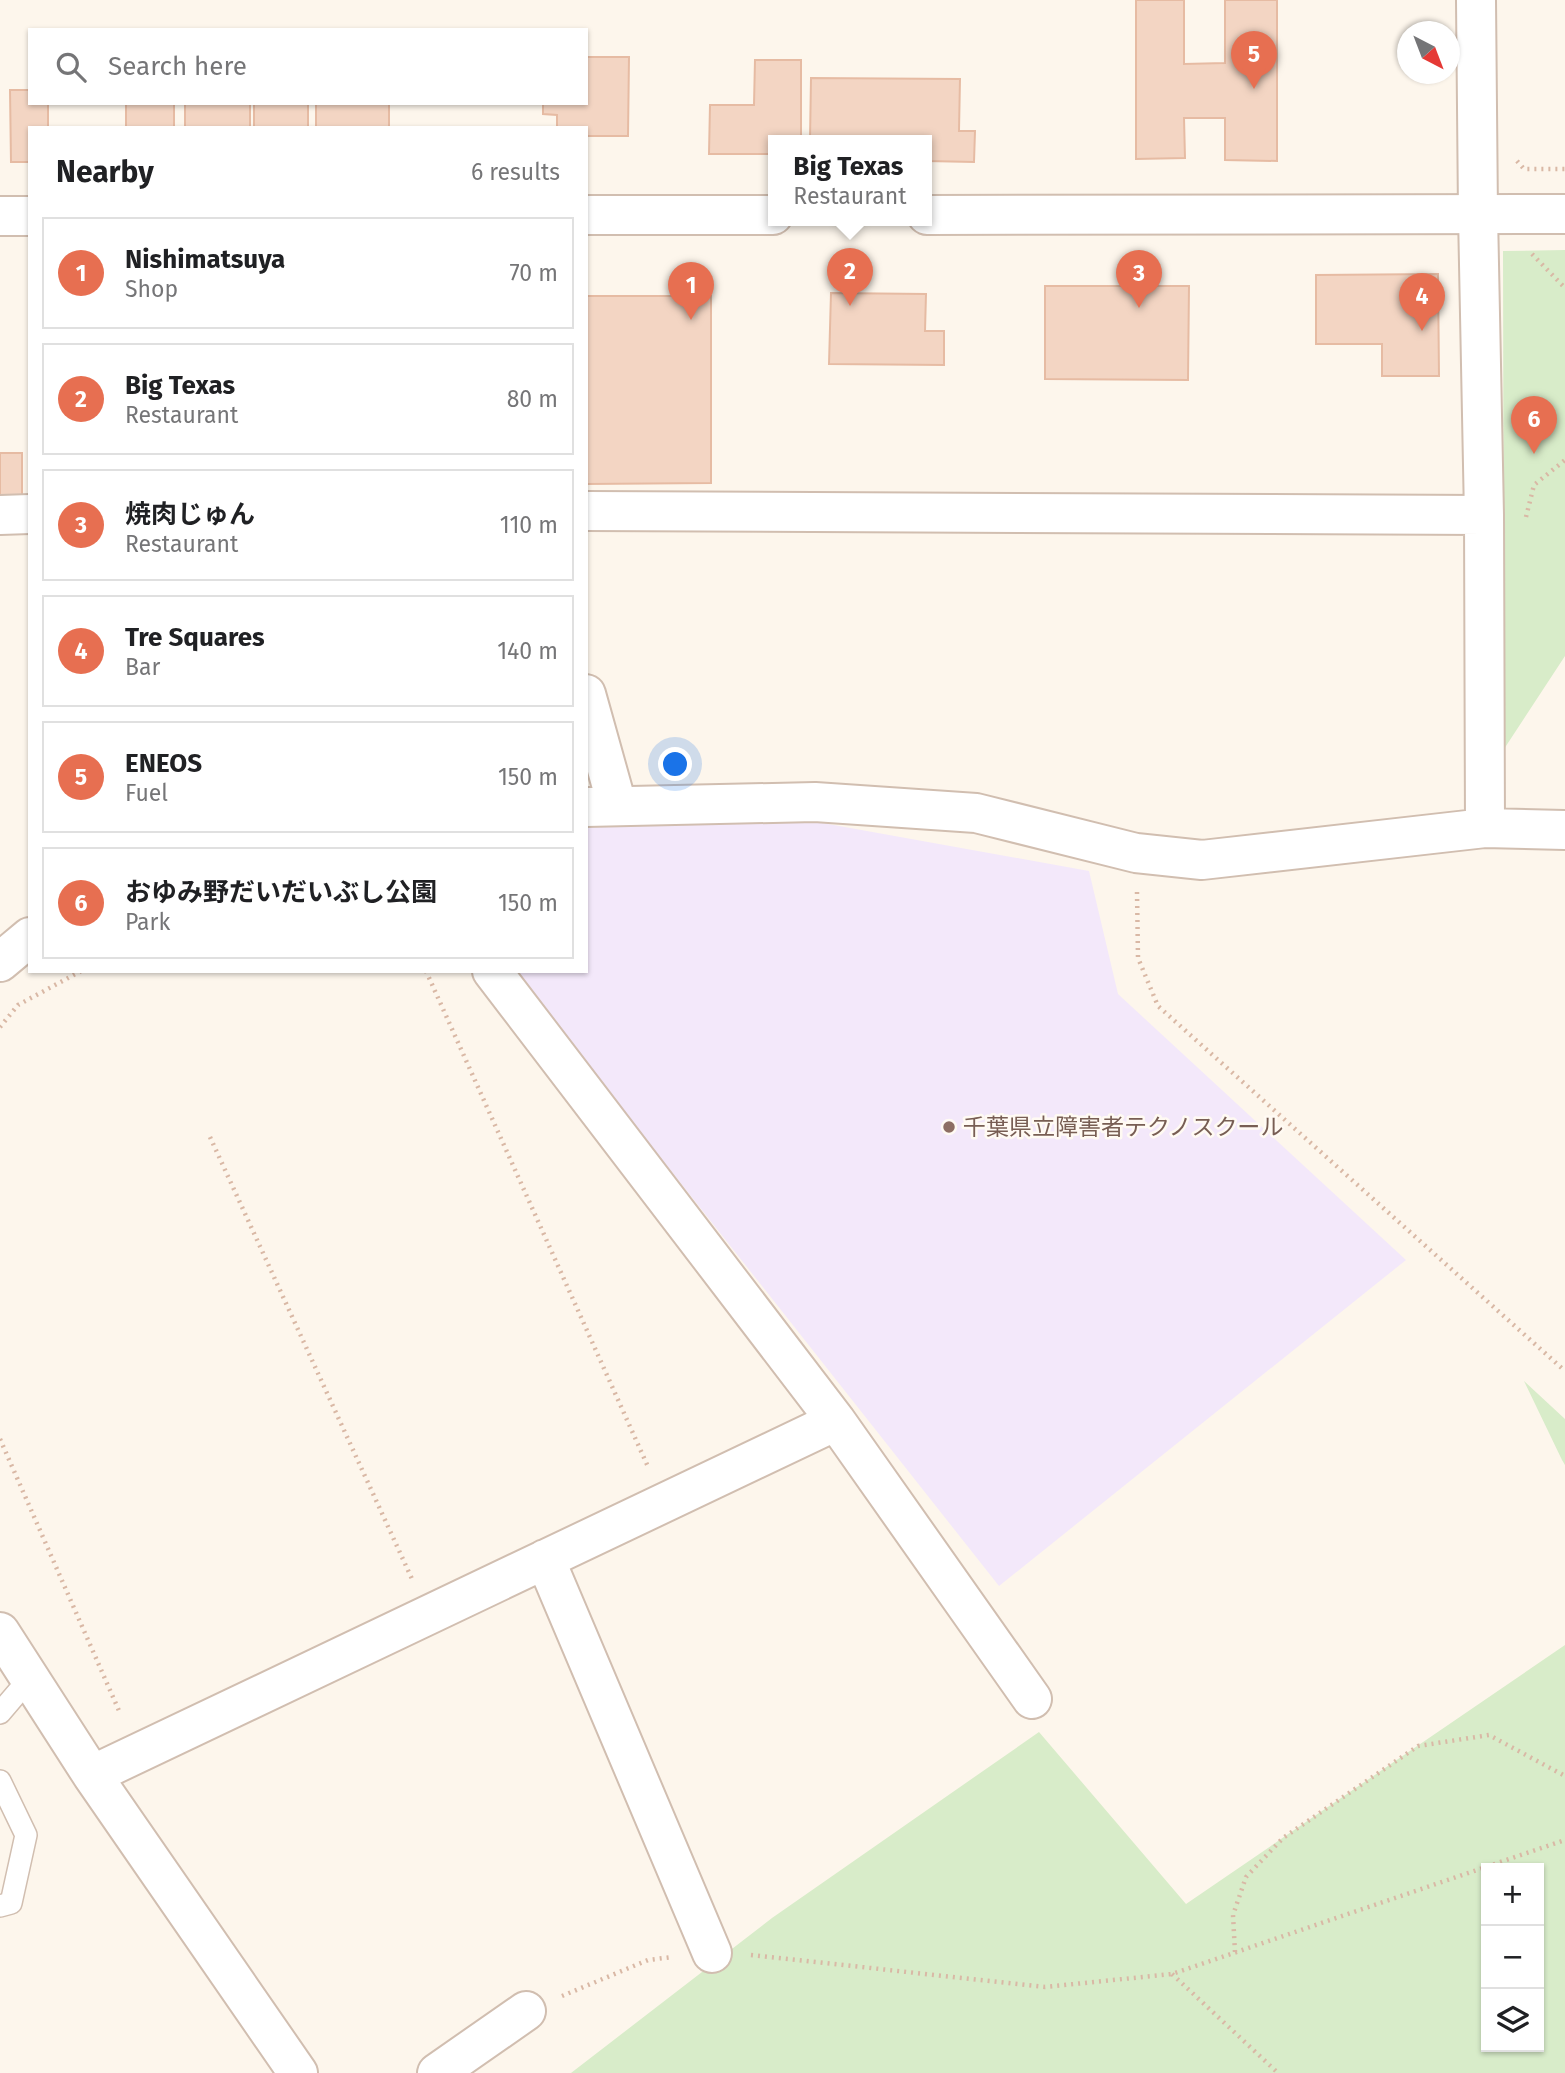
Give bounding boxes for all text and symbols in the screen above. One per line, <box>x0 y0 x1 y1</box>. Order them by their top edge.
north arrow <box>1397 21 1460 84</box>
search box <box>28 28 588 105</box>
pin: 5 <box>1231 31 1277 89</box>
icon: search <box>52 48 90 86</box>
text: Search here <box>108 51 247 82</box>
popup <box>768 135 932 226</box>
text: Big Texas <box>793 151 903 182</box>
text: Nearby <box>56 154 154 190</box>
text: 6 results <box>471 158 560 186</box>
text: Restaurant <box>793 182 907 210</box>
text: Nishimatsuya <box>125 244 285 275</box>
pin: 2 <box>827 248 873 306</box>
pin: 3 <box>1116 250 1162 308</box>
text: 1 <box>76 259 86 287</box>
text: 70 m <box>509 259 558 287</box>
pin: 1 <box>668 262 714 320</box>
pin: 4 <box>1399 273 1445 331</box>
text: Shop <box>125 275 178 303</box>
text: Big Texas <box>125 370 235 401</box>
text: 2 <box>75 385 87 413</box>
text: 80 m <box>507 385 558 413</box>
pin: 6 <box>1511 396 1557 454</box>
text: Restaurant <box>125 401 238 429</box>
text: 焼肉じゅん <box>125 499 255 530</box>
text: 3 <box>75 511 87 539</box>
text: 110 m <box>500 511 558 539</box>
text: Restaurant <box>125 530 238 558</box>
text: Tre Squares <box>125 622 265 653</box>
text: 4 <box>75 637 88 665</box>
text: 140 m <box>497 637 558 665</box>
text: Bar <box>125 653 160 681</box>
your location <box>658 747 692 781</box>
text: ENEOS <box>125 748 202 779</box>
text: 5 <box>75 763 87 791</box>
text: 150 m <box>498 763 558 791</box>
text: Fuel <box>125 779 168 807</box>
text: おゆみ野だいだいぶし公園 <box>125 877 437 908</box>
text: 6 <box>75 889 87 917</box>
text: 150 m <box>498 889 558 917</box>
text: Park <box>125 908 170 936</box>
place label: 千葉県立障害者テクノスクール <box>963 1113 1284 1141</box>
marker: 千葉県立障害者テクノスクール <box>941 1119 957 1135</box>
map controls <box>1481 1863 1544 2052</box>
button: + <box>1481 1863 1544 1926</box>
button: − <box>1481 1926 1544 1989</box>
button: layers <box>1481 1989 1544 2052</box>

